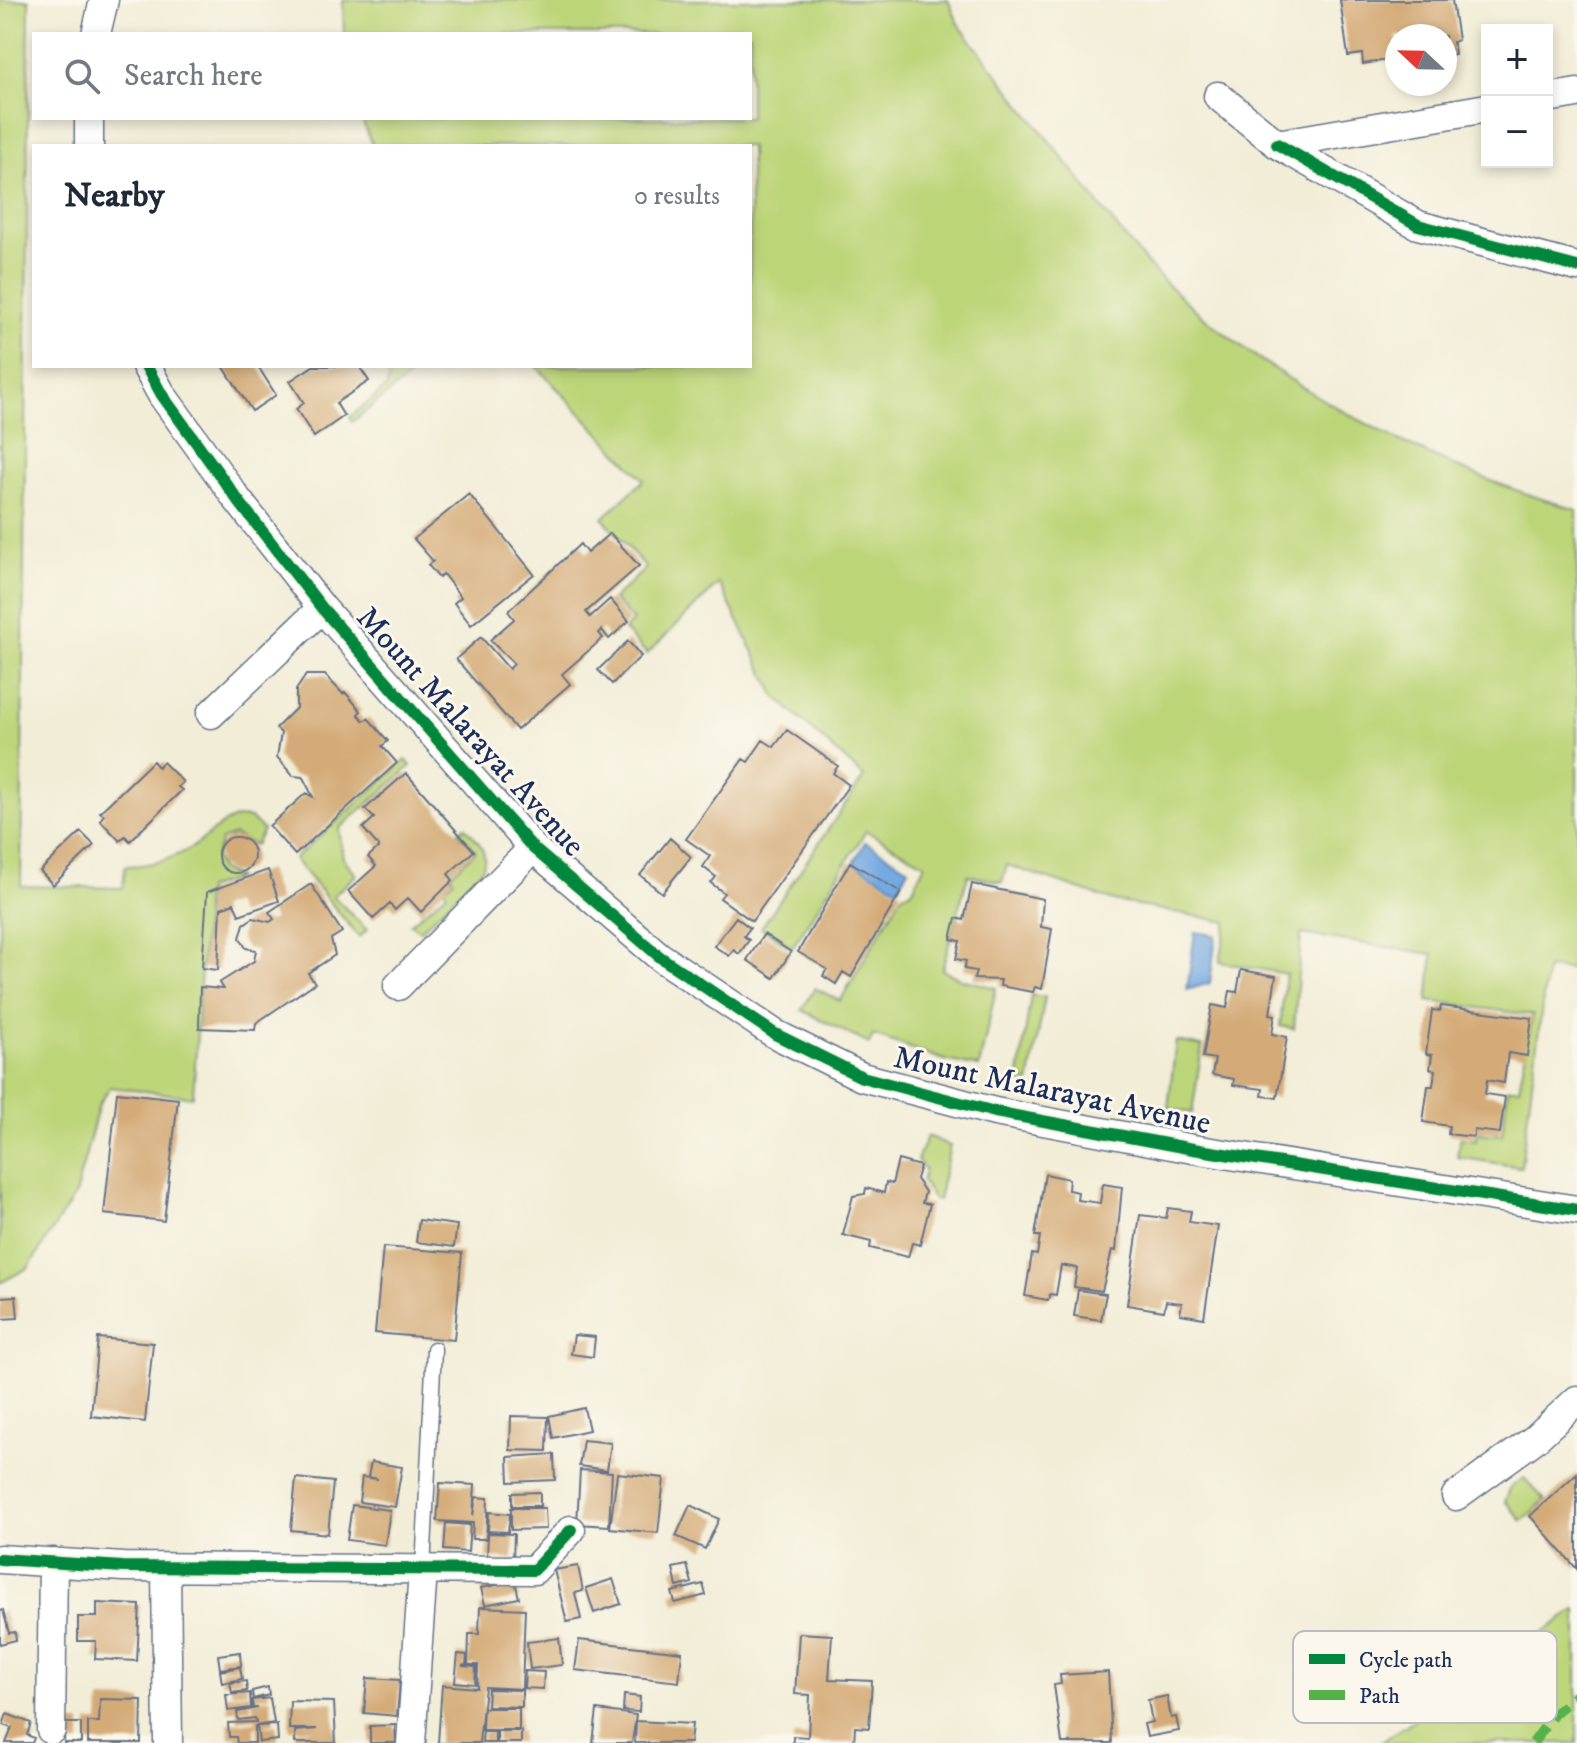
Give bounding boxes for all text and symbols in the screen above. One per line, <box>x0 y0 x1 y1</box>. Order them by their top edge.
north arrow <box>1385 24 1457 96</box>
map controls <box>1481 24 1553 168</box>
button: + <box>1481 24 1553 96</box>
search box <box>32 32 752 120</box>
icon: search <box>60 54 104 98</box>
text: Search here <box>124 58 263 95</box>
button: − <box>1481 96 1553 168</box>
text: Nearby <box>64 175 165 217</box>
text: 0 results <box>634 180 720 213</box>
street label: Mount Malarayat Avenue <box>347 599 593 865</box>
street label: Mount Malarayat Avenue <box>890 1038 1214 1144</box>
legend <box>1293 1631 1557 1723</box>
text: Cycle path <box>1359 1647 1453 1674</box>
text: Path <box>1359 1683 1400 1710</box>

